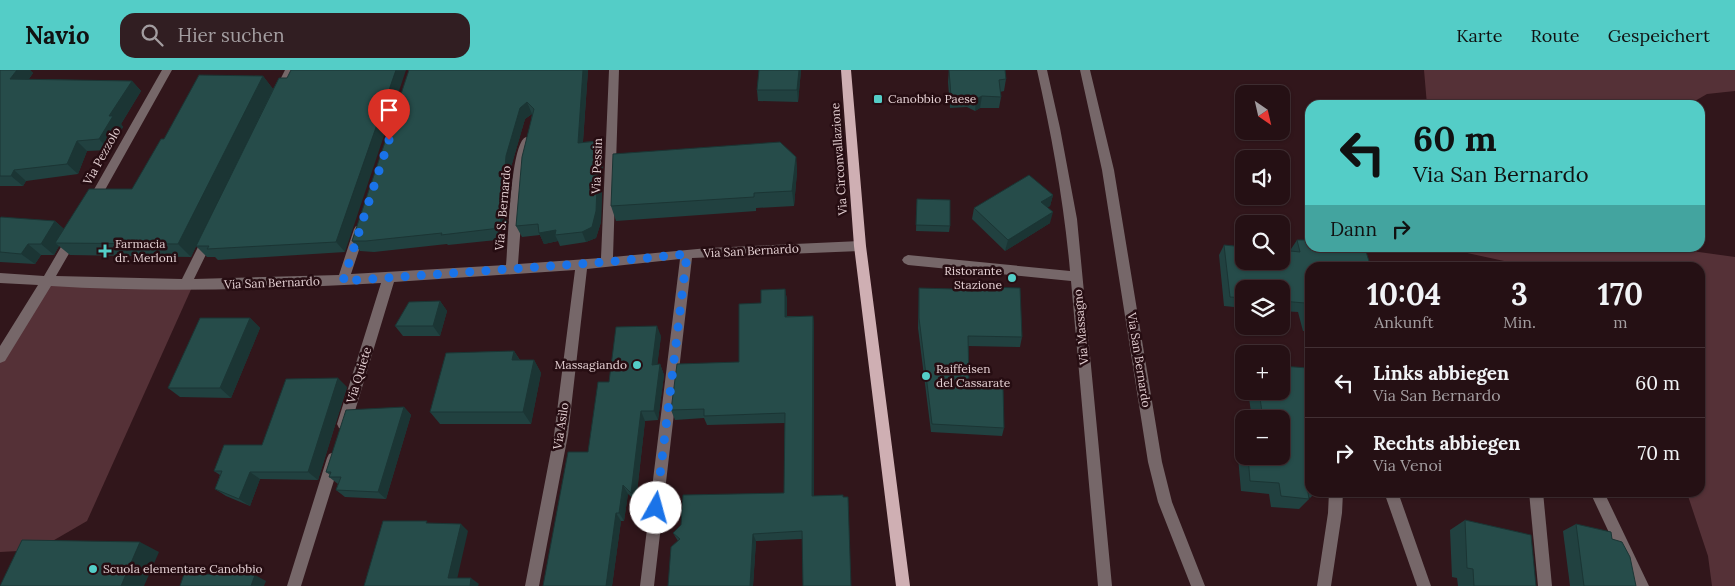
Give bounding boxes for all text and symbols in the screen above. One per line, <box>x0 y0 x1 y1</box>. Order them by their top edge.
search box <box>120 13 470 58</box>
text: Navio <box>25 20 90 51</box>
icon: search <box>138 21 166 49</box>
text: Hier suchen <box>178 23 285 47</box>
text: Karte <box>1456 24 1502 47</box>
text: Route <box>1530 24 1580 47</box>
text: Gespeichert <box>1608 24 1710 47</box>
north arrow <box>1235 85 1290 140</box>
map controls <box>1235 85 1290 465</box>
pin <box>368 89 410 140</box>
place label: Canobbio Paese <box>888 91 977 106</box>
marker: Canobbio Paese <box>872 93 884 105</box>
icon: arrive <box>375 96 403 124</box>
street label: Via Circonvallazione <box>827 102 850 217</box>
text: 60 m <box>1413 116 1497 161</box>
icon: left <box>1330 120 1395 185</box>
street label: Via Pezzolo <box>79 124 124 188</box>
street label: Via Pessin <box>588 138 605 195</box>
button: sound <box>1235 150 1290 205</box>
text: Via San Bernardo <box>1413 160 1589 188</box>
street label: Via S. Bernardo <box>491 165 514 252</box>
button: search <box>1235 215 1290 270</box>
icon: right <box>1387 215 1415 243</box>
text: Dann <box>1330 217 1377 241</box>
place label: Farmacia dr. Merloni <box>115 236 177 265</box>
street label: Via San Bernardo <box>702 241 799 261</box>
marker: Farmacia dr. Merloni <box>99 245 111 257</box>
place label: Ristorante Stazione <box>944 263 1002 292</box>
marker: Ristorante Stazione <box>1006 272 1018 284</box>
street label: Via San Bernardo <box>223 273 320 292</box>
text: 10:04 <box>1367 275 1441 313</box>
text: 3 <box>1511 275 1528 313</box>
text: 170 <box>1598 275 1643 313</box>
button: layers <box>1235 280 1290 335</box>
street label: Via Massagno <box>1070 289 1091 366</box>
street label: Via San Bernardo <box>1124 310 1154 408</box>
text: Ankunft <box>1374 312 1434 332</box>
text: Min. <box>1503 312 1536 332</box>
text: m <box>1613 312 1628 332</box>
street label: Via Quiete <box>343 344 374 406</box>
button: + <box>1235 345 1290 400</box>
place label: Massagiando <box>555 357 627 372</box>
marker: Massagiando <box>631 359 643 371</box>
place label: Raiffeisen del Cassarate <box>936 361 1011 390</box>
text: Links abbiegen <box>1373 361 1509 385</box>
icon: left <box>1330 369 1358 397</box>
marker: Raiffeisen del Cassarate <box>920 370 932 382</box>
text: 60 m <box>1635 371 1680 395</box>
text: Via San Bernardo <box>1373 385 1501 405</box>
street label: Via Asilo <box>549 401 572 451</box>
button: − <box>1235 410 1290 465</box>
text: Rechts abbiegen <box>1373 431 1520 455</box>
icon: right <box>1330 439 1358 467</box>
text: 70 m <box>1637 441 1680 465</box>
text: Via Venoi <box>1373 455 1442 475</box>
position arrow <box>629 481 681 533</box>
place label: Scuola elementare Canobbio <box>103 561 263 576</box>
marker: Scuola elementare Canobbio <box>87 563 99 575</box>

